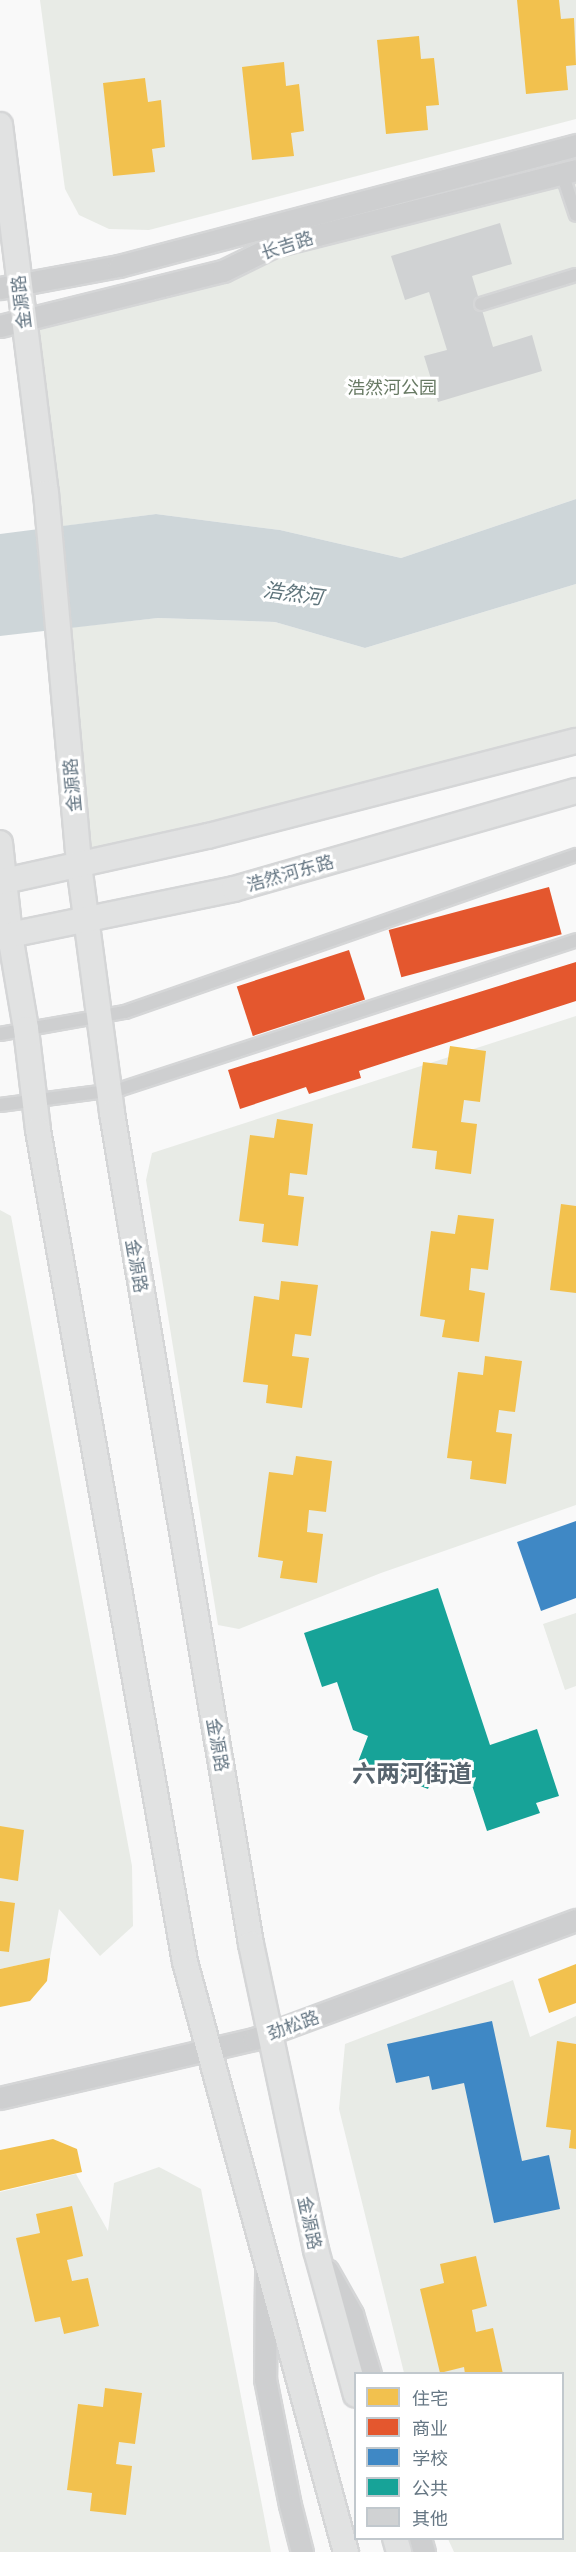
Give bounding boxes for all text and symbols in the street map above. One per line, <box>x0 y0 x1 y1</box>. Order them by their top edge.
street label: 长吉路 <box>258 226 316 264</box>
street label: 金源路 <box>7 274 35 330</box>
park label: 浩然河公园 <box>347 376 437 398</box>
water label: 浩然河 <box>262 577 324 609</box>
street label: 金源路 <box>59 757 85 813</box>
street label: 浩然河东路 <box>244 850 336 896</box>
street label: 金源路 <box>122 1238 152 1294</box>
street label: 金源路 <box>203 1717 233 1773</box>
district label: 六两河街道 <box>352 1759 472 1787</box>
street label: 劲松路 <box>264 2006 322 2044</box>
street label: 金源路 <box>294 2194 326 2252</box>
legend <box>354 2372 564 2540</box>
text: 住宅 <box>412 2386 448 2410</box>
text: 商业 <box>412 2416 448 2440</box>
text: 学校 <box>412 2446 448 2470</box>
text: 公共 <box>412 2476 448 2500</box>
text: 其他 <box>412 2506 448 2530</box>

